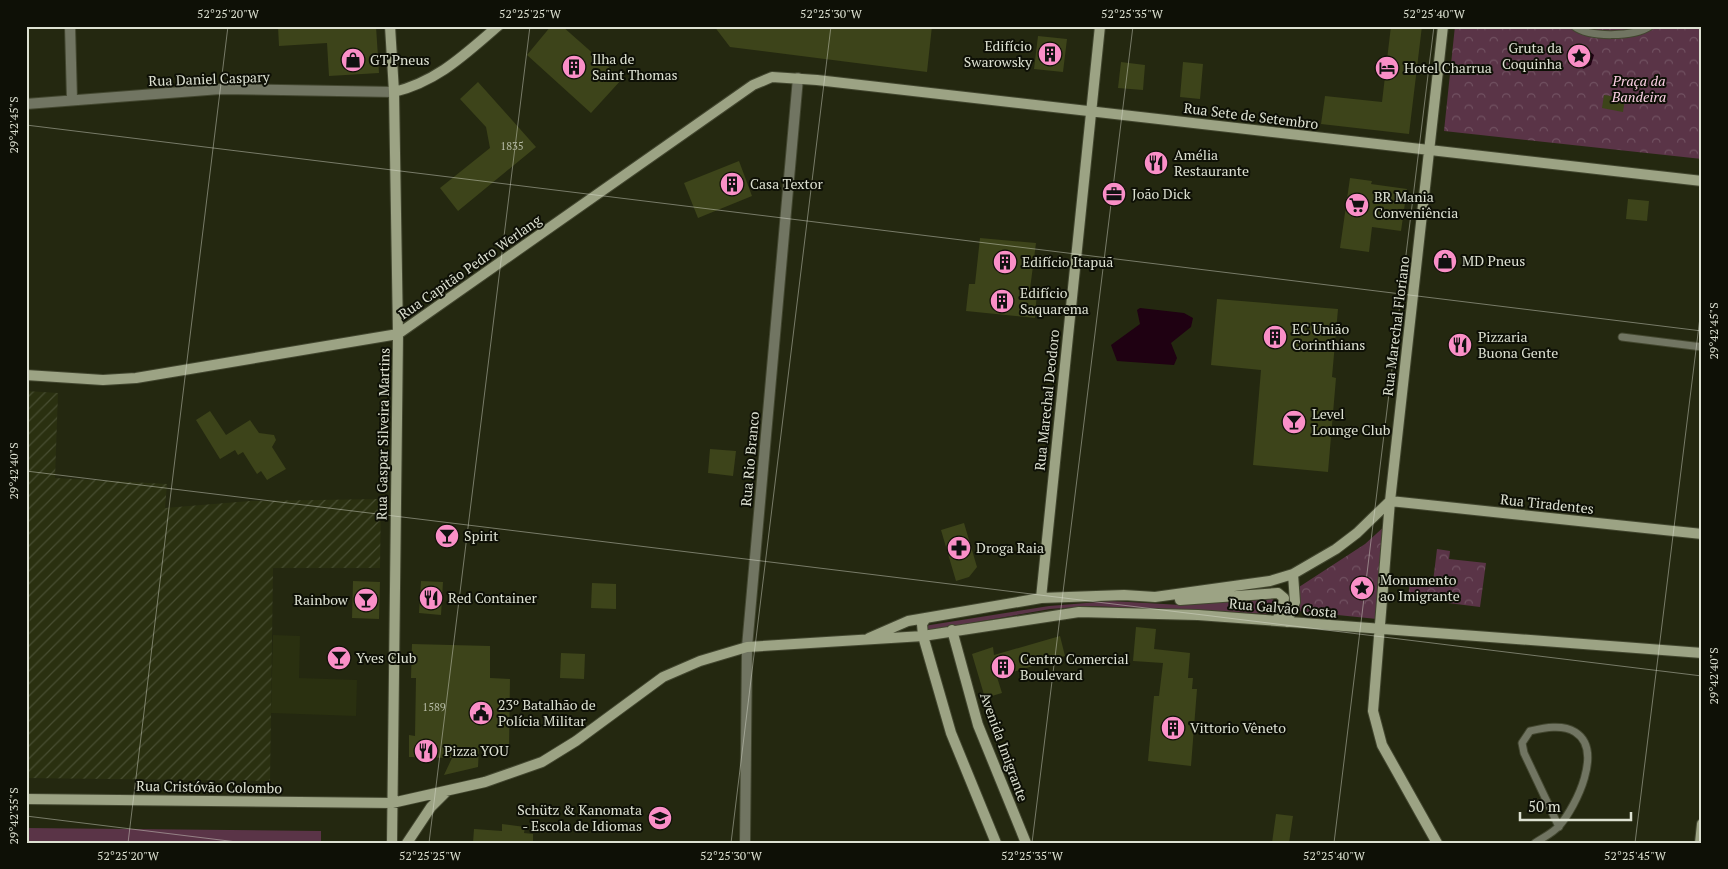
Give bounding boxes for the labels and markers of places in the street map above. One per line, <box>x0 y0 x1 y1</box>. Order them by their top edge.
place label: Edifício Swarowsky <box>964 36 1033 71</box>
place label: Gruta da Coquinha <box>1502 38 1562 73</box>
building icon: Edifício Swarowsky <box>1037 41 1063 67</box>
place icon: Gruta da Coquinha <box>1566 43 1592 69</box>
shop icon: GT Pneus <box>340 47 366 73</box>
place label: Ilha de Saint Thomas <box>592 49 678 84</box>
place label: GT Pneus <box>370 50 430 69</box>
building icon: Ilha de Saint Thomas <box>561 54 587 80</box>
hotel icon: Hotel Charrua <box>1374 55 1400 81</box>
place label: Hotel Charrua <box>1404 58 1492 77</box>
place label: Amélia Restaurante <box>1174 145 1249 180</box>
restaurant icon: Amélia Restaurante <box>1143 150 1169 176</box>
building icon: Casa Textor <box>719 171 745 197</box>
place label: Casa Textor <box>750 174 823 193</box>
office icon: João Dick <box>1101 181 1127 207</box>
place label: João Dick <box>1132 184 1191 203</box>
place label: BR Mania Conveniência <box>1374 187 1458 222</box>
supermarket icon: BR Mania Conveniência <box>1344 192 1370 218</box>
shop icon: MD Pneus <box>1432 248 1458 274</box>
building icon: Edifício Itapuã <box>992 249 1018 275</box>
place label: MD Pneus <box>1462 251 1525 270</box>
place label: Edifício Itapuã <box>1022 252 1113 271</box>
place label: Edifício Saquarema <box>1020 283 1089 318</box>
building icon: Edifício Saquarema <box>989 288 1015 314</box>
place label: EC União Corinthians <box>1292 319 1365 354</box>
building icon: EC União Corinthians <box>1262 324 1288 350</box>
place label: Pizzaria Buona Gente <box>1478 327 1558 362</box>
restaurant icon: Pizzaria Buona Gente <box>1447 332 1473 358</box>
place label: Level Lounge Club <box>1312 404 1391 439</box>
bar icon: Level Lounge Club <box>1281 409 1307 435</box>
bar icon: Spirit <box>434 523 460 549</box>
place label: Spirit <box>464 526 499 545</box>
pharmacy icon: Droga Raia <box>946 535 972 561</box>
place label: Droga Raia <box>976 538 1044 557</box>
place label: Monumento ao Imigrante <box>1380 570 1460 605</box>
place icon: Monumento ao Imigrante <box>1349 575 1375 601</box>
restaurant icon: Red Container <box>418 585 444 611</box>
bar icon: Rainbow <box>353 587 379 613</box>
place label: Red Container <box>448 588 537 607</box>
place label: Rainbow <box>294 590 349 609</box>
bar icon: Yves Club <box>326 645 352 671</box>
place label: Yves Club <box>356 648 417 667</box>
place label: Centro Comercial Boulevard <box>1020 649 1129 684</box>
building icon: Centro Comercial Boulevard <box>990 654 1016 680</box>
place label: 23º Batalhão de Polícia Militar <box>498 695 596 730</box>
public building icon: 23º Batalhão de Polícia Militar <box>468 700 494 726</box>
building icon: Vittorio Vêneto <box>1160 715 1186 741</box>
place label: Vittorio Vêneto <box>1190 718 1286 737</box>
restaurant icon: Pizza YOU <box>413 738 439 764</box>
place label: Pizza YOU <box>444 741 509 760</box>
place label: Schütz & Kanomata - Escola de Idiomas <box>517 800 642 835</box>
school or university icon: Schütz & Kanomata - Escola de Idiomas <box>647 805 673 831</box>

